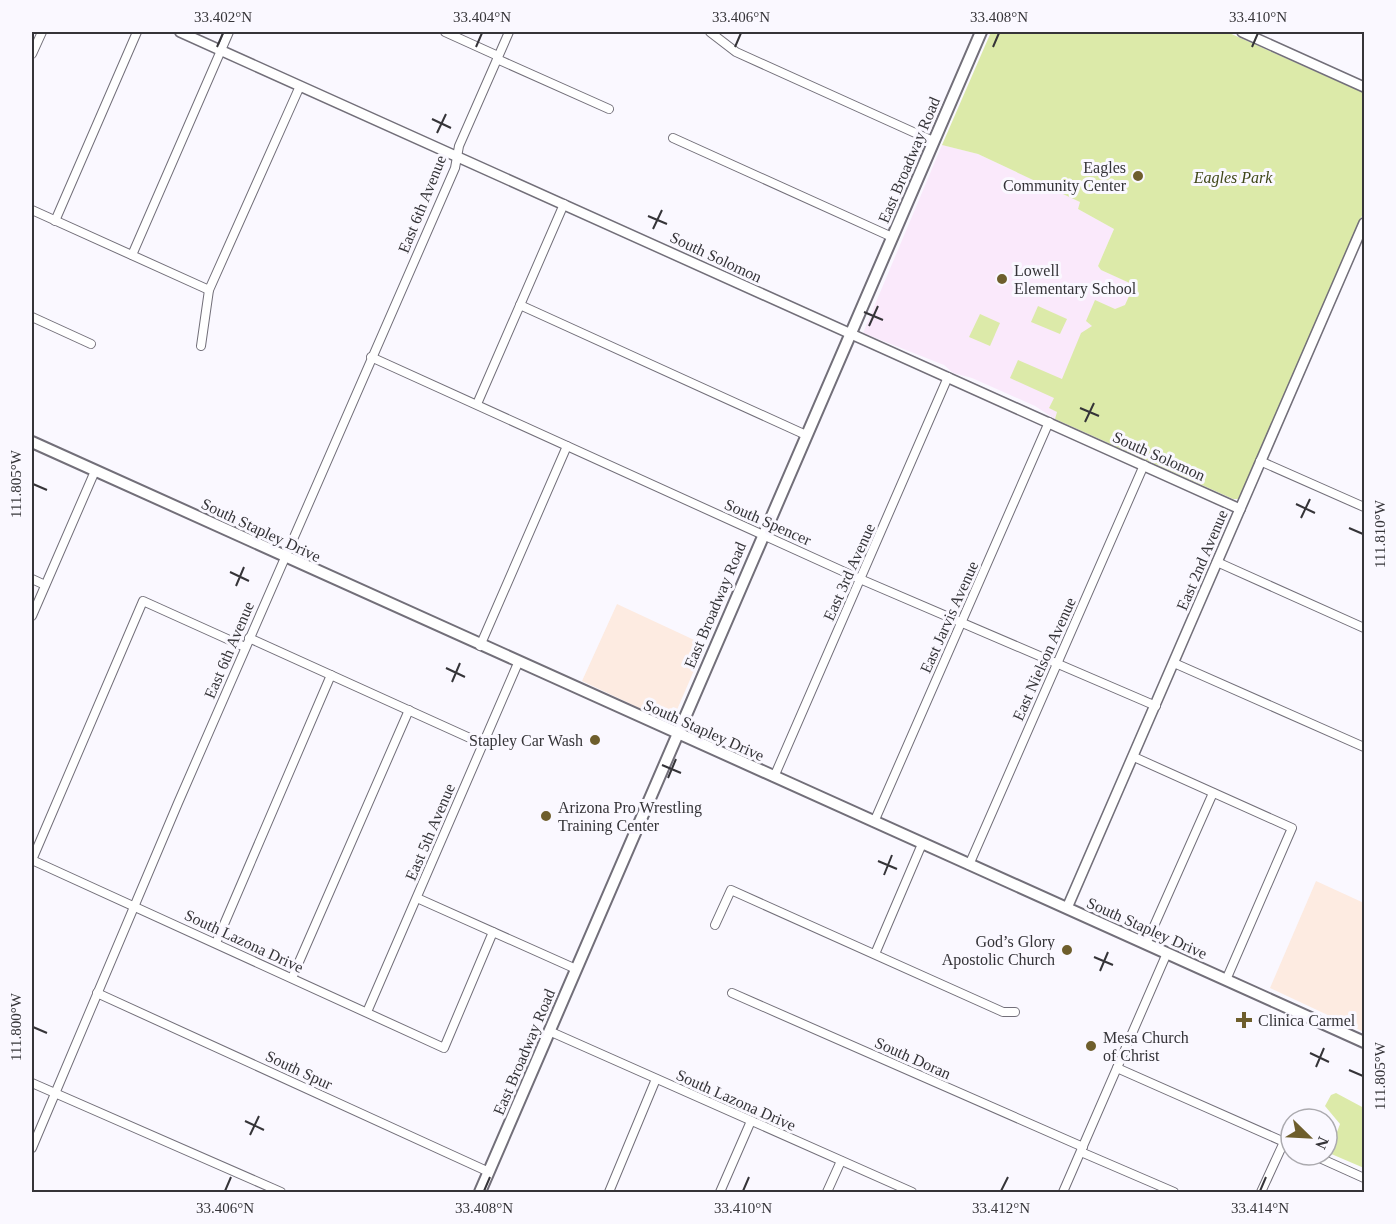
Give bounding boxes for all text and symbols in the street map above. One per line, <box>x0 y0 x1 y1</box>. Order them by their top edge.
text: 33.402°N <box>194 9 252 25</box>
text: 33.404°N <box>453 9 511 25</box>
text: 33.406°N <box>712 9 770 25</box>
text: 33.408°N <box>970 9 1028 25</box>
text: 33.410°N <box>1229 9 1287 25</box>
street label: East Broadway Road <box>875 95 944 226</box>
street label: East 6th Avenue <box>395 153 449 255</box>
place label: Eagles Community Center <box>1003 159 1127 195</box>
marker: Eagles Community Center <box>1131 169 1145 183</box>
park label: Eagles Park <box>1193 169 1273 187</box>
street label: South Solomon <box>667 228 765 286</box>
place label: Lowell Elementary School <box>1014 262 1137 298</box>
marker: Lowell Elementary School <box>995 272 1009 286</box>
street label: South Solomon <box>1110 428 1208 484</box>
text: 111.805°W <box>8 449 24 518</box>
street label: South Stapley Drive <box>198 495 323 566</box>
street label: South Spencer <box>722 495 814 550</box>
text: 111.810°W <box>1372 499 1388 568</box>
street label: East 2nd Avenue <box>1173 507 1231 613</box>
street label: East 3rd Avenue <box>820 521 878 623</box>
street label: East Broadway Road <box>681 540 750 671</box>
street label: East Jarvis Avenue <box>917 558 981 676</box>
street label: East Nielson Avenue <box>1009 595 1079 723</box>
street label: East 6th Avenue <box>201 599 257 701</box>
street label: South Stapley Drive <box>641 696 767 765</box>
place label: Stapley Car Wash <box>469 732 583 750</box>
marker: Stapley Car Wash <box>588 733 602 747</box>
street label: East 5th Avenue <box>402 781 458 883</box>
place label: Arizona Pro Wrestling Training Center <box>558 799 702 835</box>
marker: Arizona Pro Wrestling Training Center <box>539 809 553 823</box>
street label: South Stapley Drive <box>1084 894 1210 963</box>
street label: South Lazona Drive <box>182 906 306 976</box>
place label: God’s Glory Apostolic Church <box>942 933 1055 969</box>
marker: God’s Glory Apostolic Church <box>1060 943 1074 957</box>
street label: East Broadway Road <box>490 987 559 1118</box>
text: 111.800°W <box>8 992 24 1061</box>
marker: Clinica Carmel <box>1235 1011 1253 1029</box>
place label: Clinica Carmel <box>1258 1012 1356 1029</box>
place label: Mesa Church of Christ <box>1103 1029 1189 1064</box>
street label: South Doran <box>872 1034 954 1082</box>
marker: Mesa Church of Christ <box>1084 1039 1098 1053</box>
text: 111.805°W <box>1372 1041 1388 1110</box>
street label: South Spur <box>263 1047 336 1094</box>
street label: South Lazona Drive <box>674 1066 798 1134</box>
north arrow <box>1279 1107 1339 1167</box>
text: N <box>1312 1134 1332 1152</box>
text: 33.406°N <box>196 1200 254 1216</box>
text: 33.408°N <box>455 1200 513 1216</box>
text: 33.410°N <box>714 1200 772 1216</box>
text: 33.412°N <box>972 1200 1030 1216</box>
text: 33.414°N <box>1231 1200 1289 1216</box>

